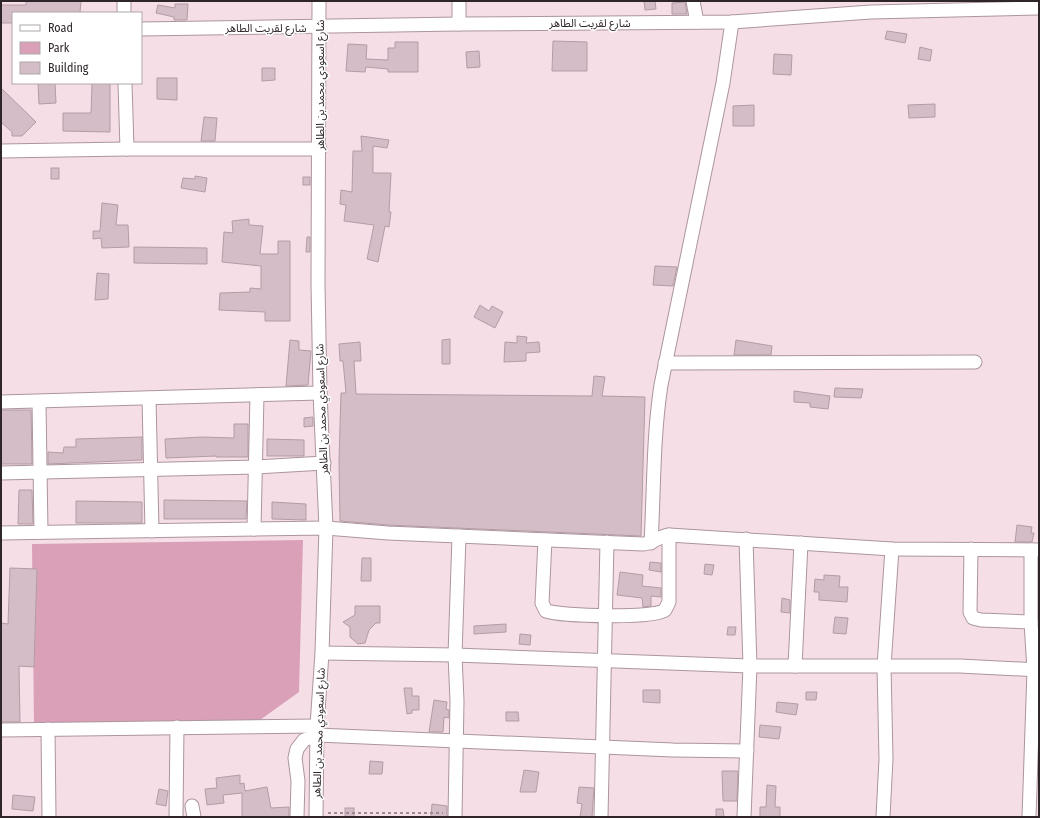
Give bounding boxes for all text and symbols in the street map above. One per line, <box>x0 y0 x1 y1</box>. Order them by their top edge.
legend <box>12 12 142 84</box>
street label: شارع لقريت الطاهر <box>548 17 631 31</box>
street label: شارع اسعودي محمد بن الطاهر <box>314 19 329 151</box>
text: Road <box>48 21 73 35</box>
street label: شارع لقريت الطاهر <box>224 22 307 36</box>
text: Park <box>48 41 70 55</box>
text: Building <box>48 61 89 75</box>
street label: شارع اسعودي محمد بن الطاهر <box>313 343 333 476</box>
street label: شارع اسعودي محمد بن الطاهر <box>310 667 330 800</box>

